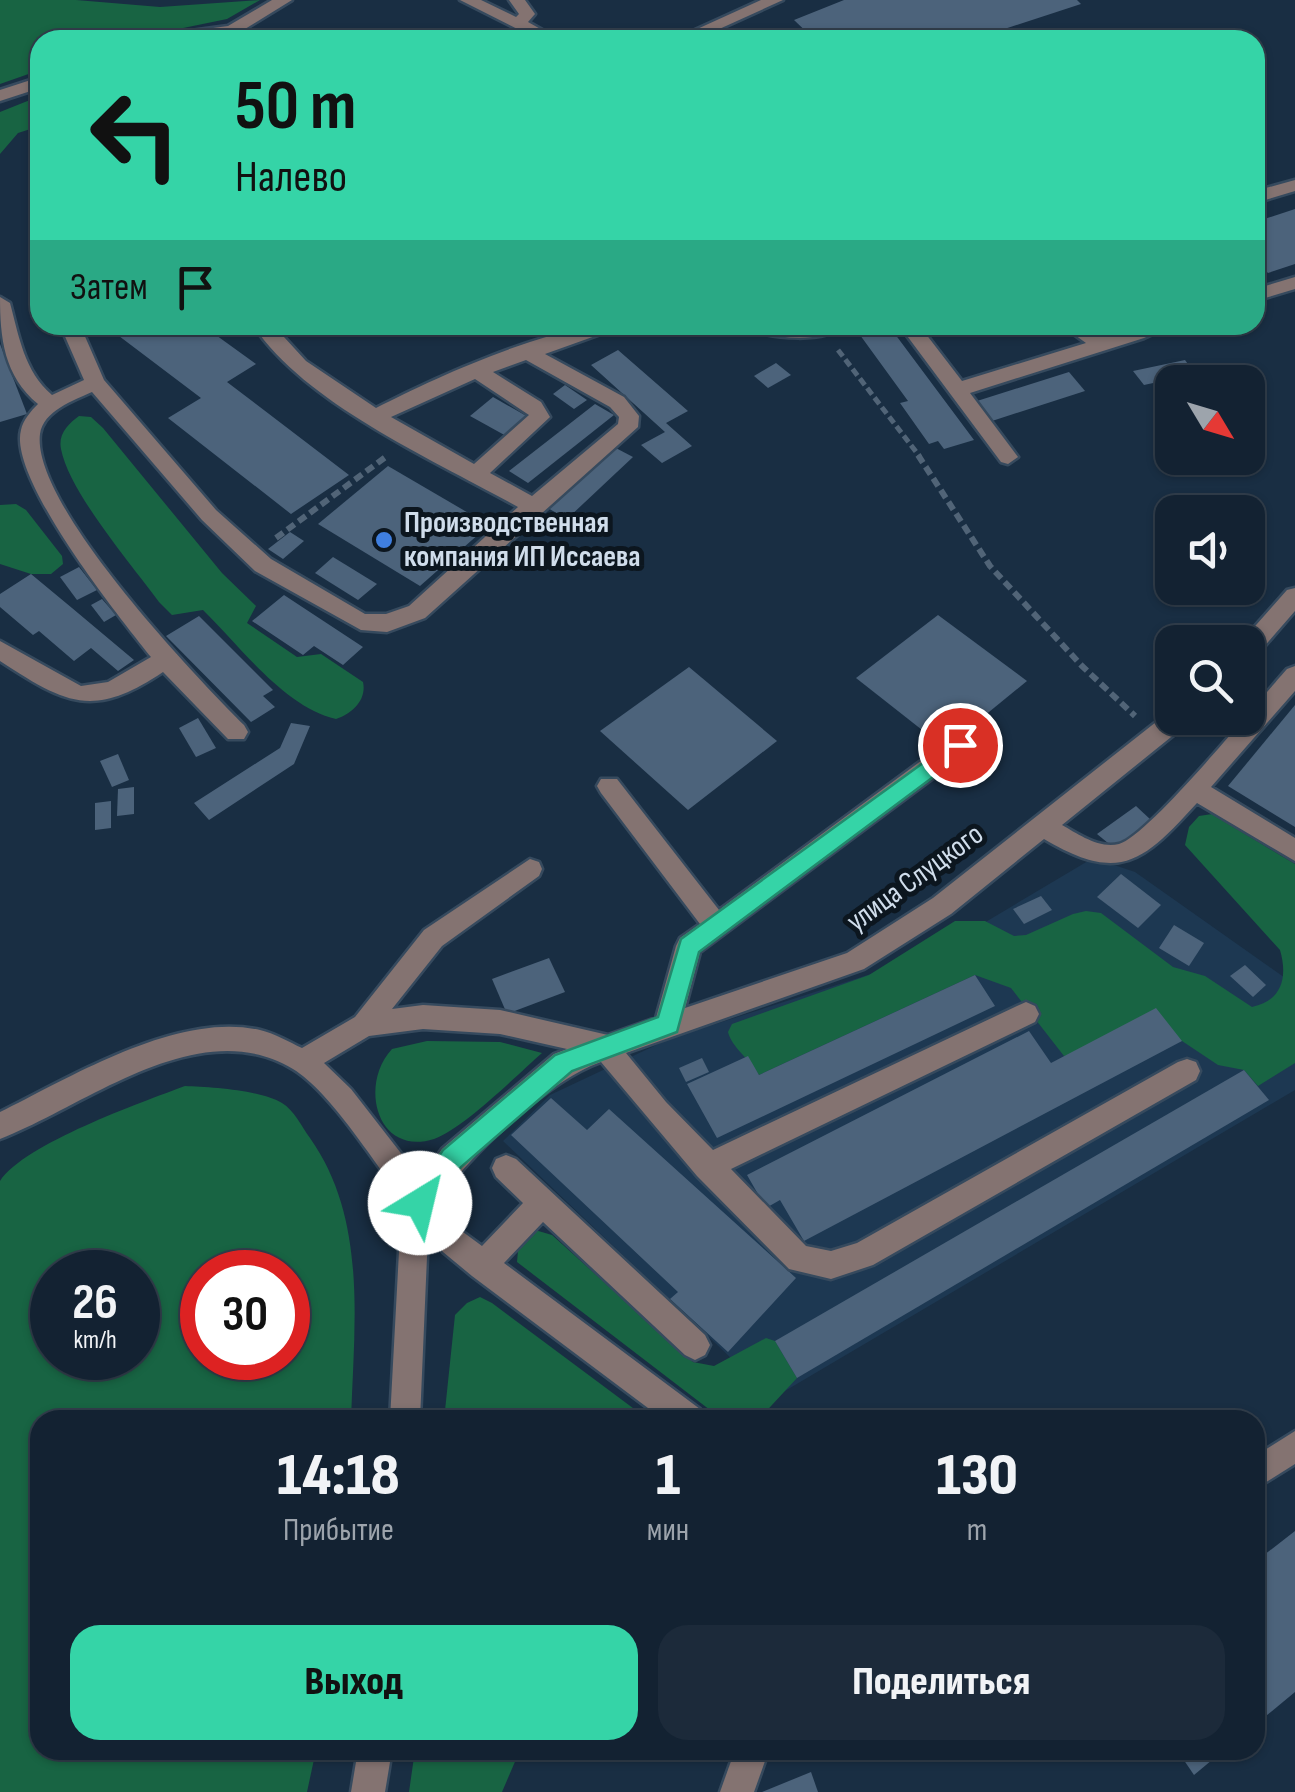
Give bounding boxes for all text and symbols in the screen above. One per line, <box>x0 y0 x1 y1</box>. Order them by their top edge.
text: 50 m <box>235 65 356 149</box>
icon: left <box>70 70 200 200</box>
text: Налево <box>235 150 347 205</box>
icon: arrive <box>168 260 223 315</box>
text: Затем <box>70 265 148 310</box>
north arrow <box>1155 365 1265 475</box>
map controls <box>1155 365 1265 735</box>
button: sound <box>1155 495 1265 605</box>
place label: Производственная компания ИП Иссаева <box>404 505 640 575</box>
marker: Производственная компания ИП Иссаева <box>373 529 395 551</box>
button: search <box>1155 625 1265 735</box>
pin <box>918 703 1003 788</box>
icon: arrive <box>933 718 988 773</box>
street label: улица Слуцкого <box>840 816 990 940</box>
position arrow <box>368 1151 472 1255</box>
speed limit sign: 30 <box>180 1250 310 1380</box>
text: 26 <box>72 1273 118 1333</box>
text: km/h <box>73 1325 117 1356</box>
text: 14:18 <box>277 1440 400 1512</box>
text: 1 <box>656 1440 680 1512</box>
text: 130 <box>936 1440 1018 1512</box>
text: Прибытие <box>283 1511 394 1550</box>
text: мин <box>647 1511 689 1550</box>
text: m <box>967 1511 987 1550</box>
button: Выход <box>70 1625 638 1740</box>
button: Поделиться <box>658 1625 1225 1740</box>

